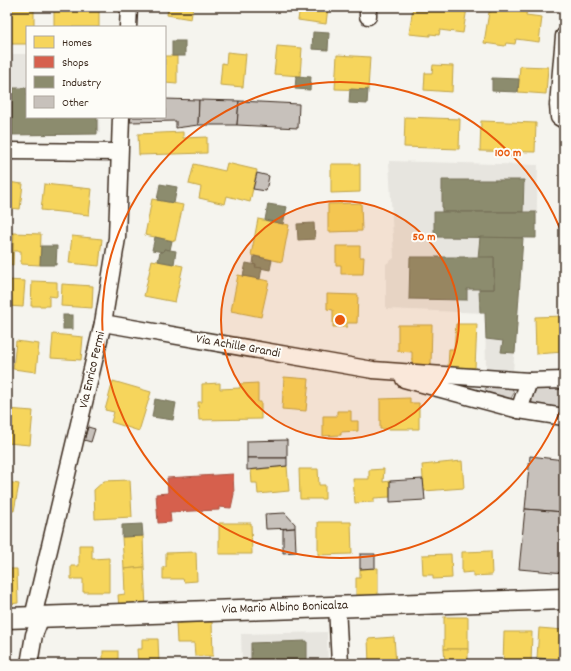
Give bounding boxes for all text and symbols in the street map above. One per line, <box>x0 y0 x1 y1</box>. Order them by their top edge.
legend <box>26 26 166 118</box>
text: Homes <box>62 35 92 52</box>
text: Shops <box>62 55 89 72</box>
text: Industry <box>62 75 102 92</box>
text: Other <box>62 95 89 112</box>
text: 100 m <box>495 145 521 162</box>
text: 50 m <box>412 229 436 246</box>
centre of rings <box>333 313 347 327</box>
street label: Via Enrico Fermi <box>75 329 111 410</box>
street label: Via Achille Grandi <box>194 330 282 364</box>
street label: Via Mario Albino Bonicalza <box>222 596 349 620</box>

